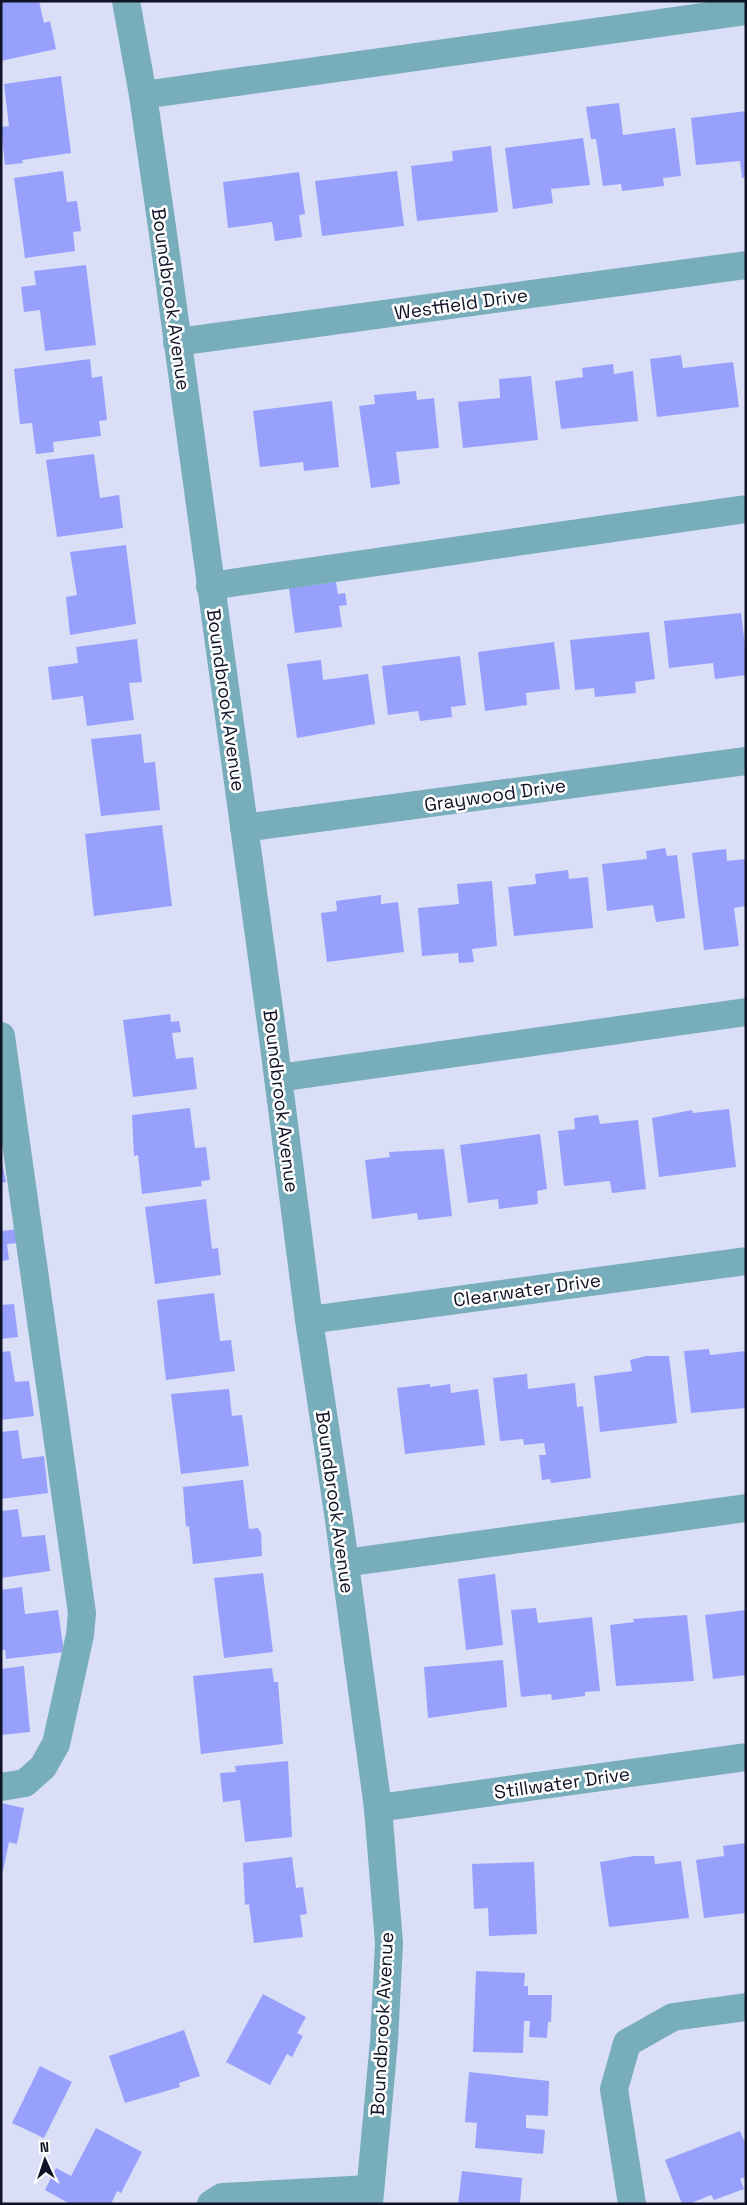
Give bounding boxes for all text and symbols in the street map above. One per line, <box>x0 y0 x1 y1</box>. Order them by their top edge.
street label: Boundbrook Avenue <box>146 206 196 392</box>
street label: Westfield Drive <box>393 282 529 326</box>
street label: Boundbrook Avenue <box>201 607 251 793</box>
street label: Graywood Drive <box>423 773 567 817</box>
street label: Boundbrook Avenue <box>257 1008 305 1194</box>
street label: Clearwater Drive <box>452 1267 602 1313</box>
street label: Boundbrook Avenue <box>310 1409 360 1595</box>
street label: Stillwater Drive <box>492 1761 632 1805</box>
street label: Boundbrook Avenue <box>365 1931 399 2117</box>
north arrow <box>20 2135 70 2185</box>
text: N <box>39 2138 49 2156</box>

